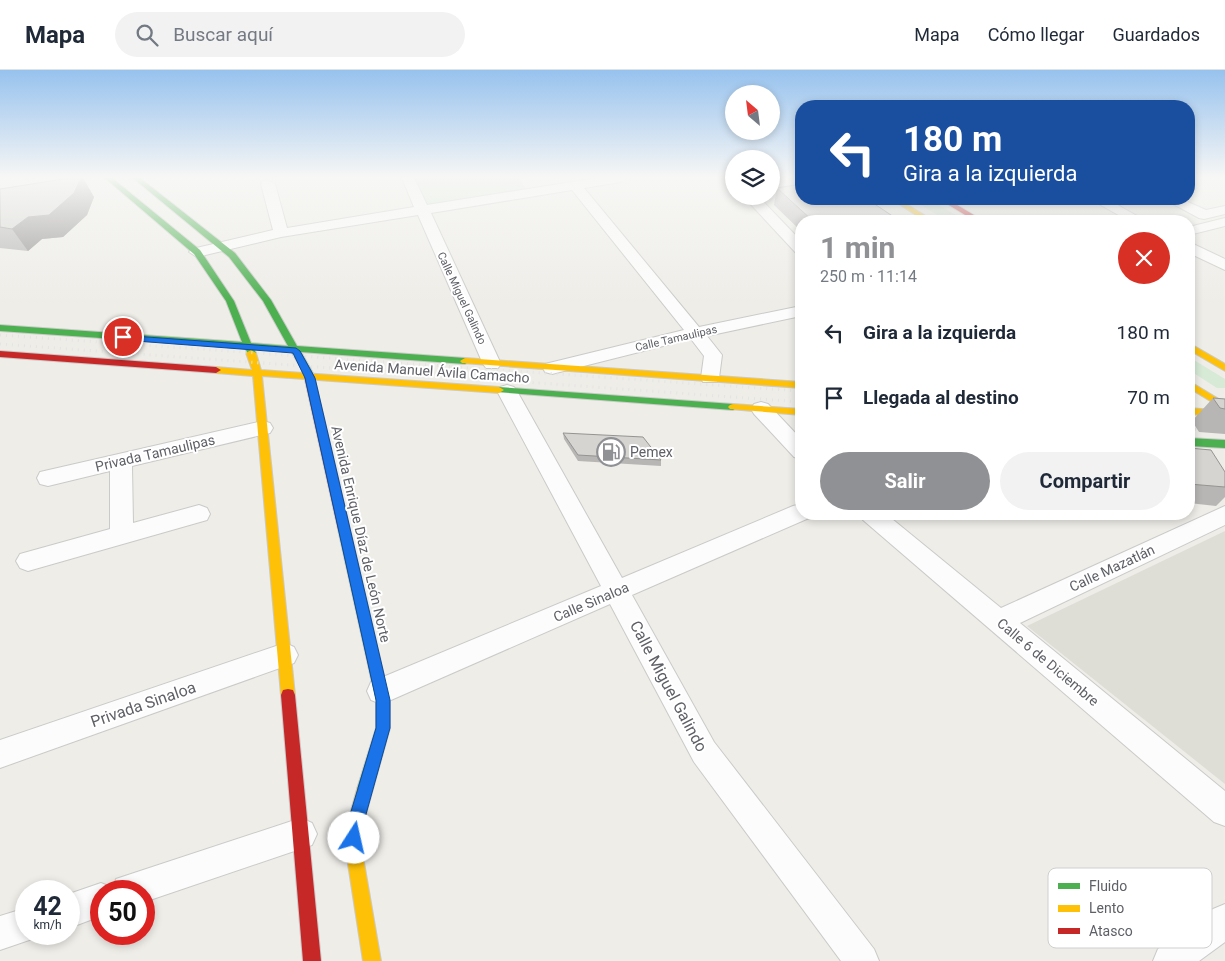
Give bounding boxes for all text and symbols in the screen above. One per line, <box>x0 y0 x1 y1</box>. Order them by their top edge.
search box <box>115 12 465 57</box>
text: Mapa <box>25 21 85 49</box>
icon: search <box>133 21 161 49</box>
text: Buscar aquí <box>173 23 273 46</box>
text: Mapa <box>914 24 960 45</box>
text: Cómo llegar <box>988 24 1084 45</box>
text: Guardados <box>1112 24 1200 45</box>
north arrow <box>725 85 780 140</box>
map controls <box>725 85 780 205</box>
text: 180 m <box>903 119 1002 160</box>
icon: left <box>820 120 885 185</box>
button: layers <box>725 150 780 205</box>
text: Gira a la izquierda <box>903 161 1077 186</box>
text: 1 min <box>820 230 895 265</box>
button: close <box>1118 232 1170 284</box>
street label: Calle Miguel Galindo <box>434 250 489 346</box>
text: 250 m · 11:14 <box>820 267 917 286</box>
pin <box>102 316 144 358</box>
icon: left <box>820 319 848 347</box>
text: Gira a la izquierda <box>863 321 1016 344</box>
text: 180 m <box>1117 321 1170 344</box>
icon: arrive <box>109 323 137 351</box>
street label: Calle Tamaulipas <box>634 323 719 354</box>
street label: Avenida Manuel Ávila Camacho <box>334 355 530 386</box>
icon: arrive <box>820 384 848 412</box>
text: Llegada al destino <box>863 386 1019 409</box>
text: 70 m <box>1127 386 1170 409</box>
street label: Avenida Enrique Díaz de León Norte <box>328 424 394 644</box>
street label: Privada Tamaulipas <box>94 431 216 475</box>
fuel station icon: Pemex <box>596 437 626 467</box>
place label: Pemex <box>630 444 673 460</box>
button: Salir <box>820 452 990 510</box>
button: Compartir <box>1000 452 1170 510</box>
street label: Calle Mazatlán <box>1067 541 1157 595</box>
street label: Calle Sinaloa <box>551 579 631 625</box>
street label: Calle 6 de Diciembre <box>994 615 1102 709</box>
street label: Calle Miguel Galindo <box>626 617 711 755</box>
street label: Privada Sinaloa <box>88 678 198 731</box>
position arrow <box>327 811 379 863</box>
legend <box>1048 868 1212 948</box>
text: Fluido <box>1089 878 1127 894</box>
speed limit sign: 50 <box>90 880 155 945</box>
text: 42 <box>33 892 62 921</box>
text: Lento <box>1089 900 1124 916</box>
text: km/h <box>33 918 62 932</box>
text: Atasco <box>1089 923 1133 939</box>

